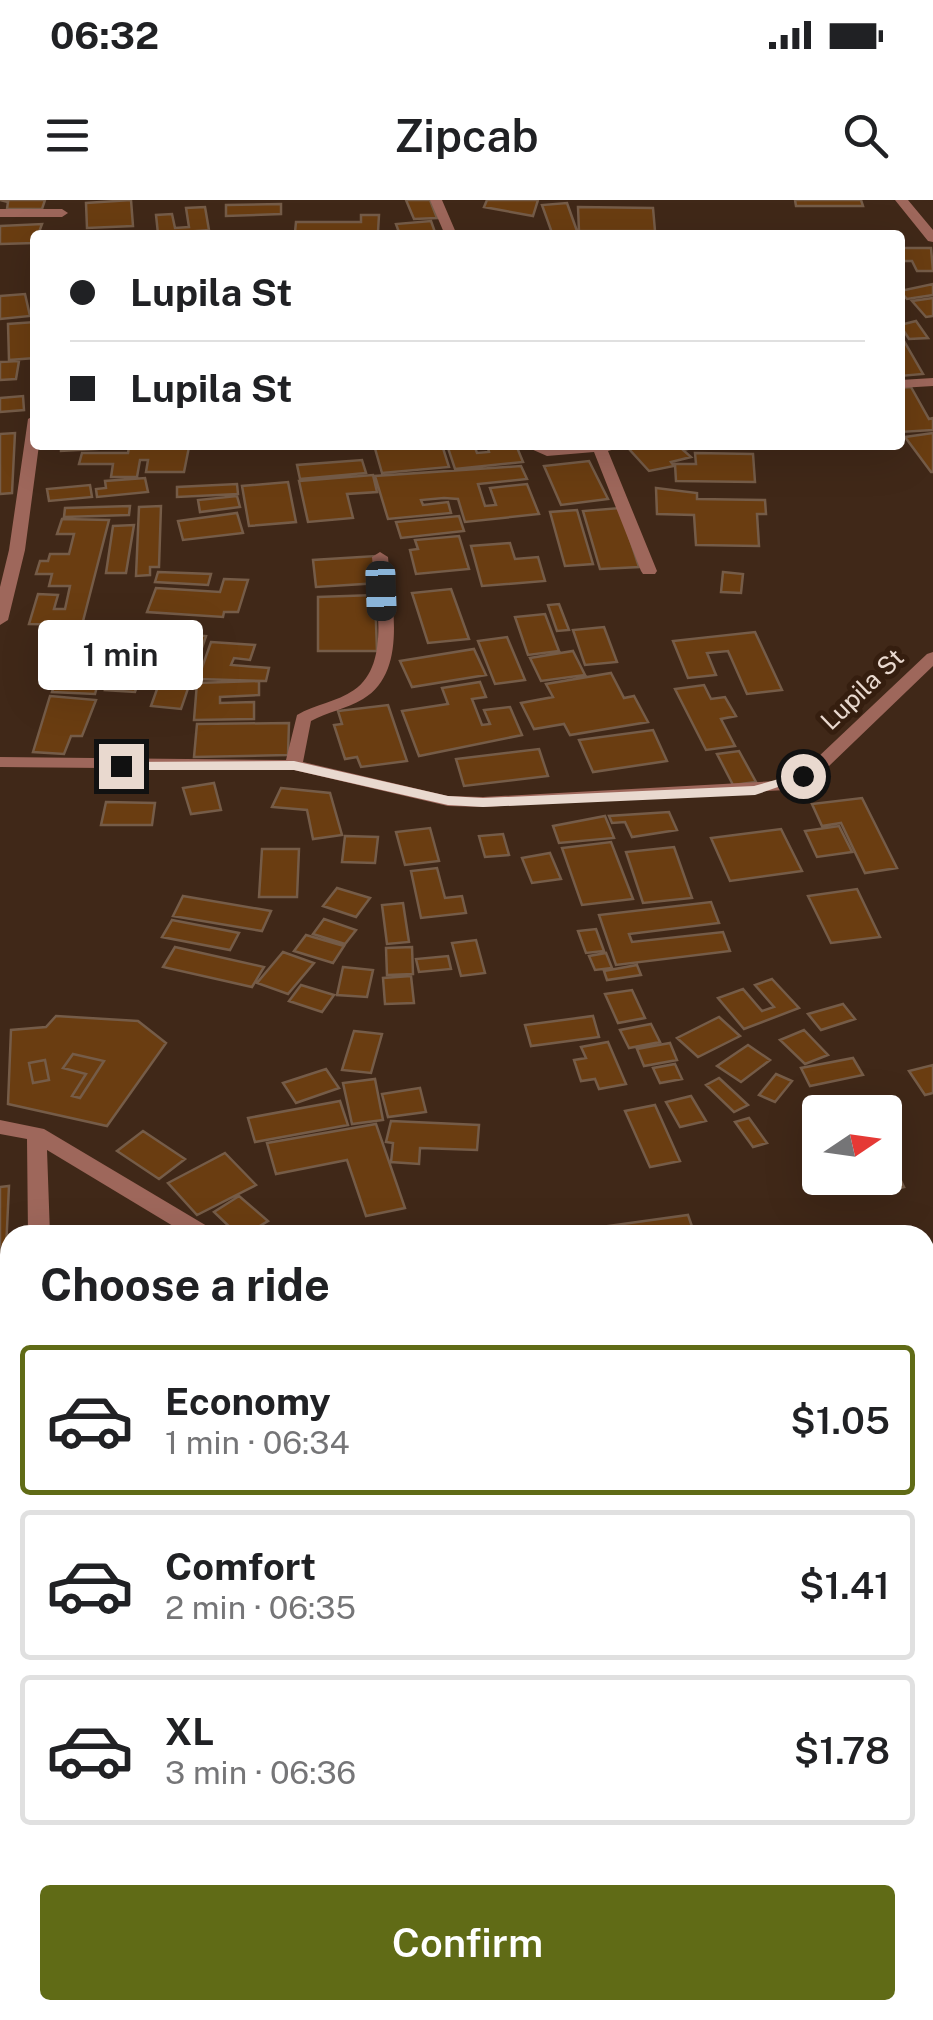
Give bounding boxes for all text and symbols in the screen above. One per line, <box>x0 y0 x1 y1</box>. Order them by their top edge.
text: 06:32 <box>50 13 159 58</box>
icon: menu <box>40 108 95 163</box>
icon: search <box>838 108 893 163</box>
text: Zipcab <box>394 109 539 162</box>
text: Lupila St <box>130 270 292 315</box>
text: Lupila St <box>130 366 292 411</box>
car <box>365 560 397 622</box>
callout: 1 min <box>38 621 204 691</box>
text: 1 min <box>82 636 159 673</box>
street label: Lupila St <box>814 642 910 736</box>
route end <box>99 744 144 789</box>
route start <box>781 754 826 799</box>
north arrow <box>802 1095 902 1195</box>
map controls <box>802 1095 902 1195</box>
text: Choose a ride <box>40 1258 330 1311</box>
icon: car <box>45 1375 135 1465</box>
text: Economy <box>165 1379 331 1424</box>
text: $1.05 <box>790 1398 890 1443</box>
text: 1 min · 06:34 <box>165 1424 350 1461</box>
icon: car <box>45 1540 135 1630</box>
text: Comfort <box>165 1544 316 1589</box>
text: $1.41 <box>799 1563 890 1608</box>
text: 2 min · 06:35 <box>165 1589 356 1626</box>
icon: car <box>45 1705 135 1795</box>
text: XL <box>165 1709 214 1754</box>
text: $1.78 <box>794 1728 890 1773</box>
text: 3 min · 06:36 <box>165 1754 356 1791</box>
button: Confirm <box>40 1885 895 2000</box>

